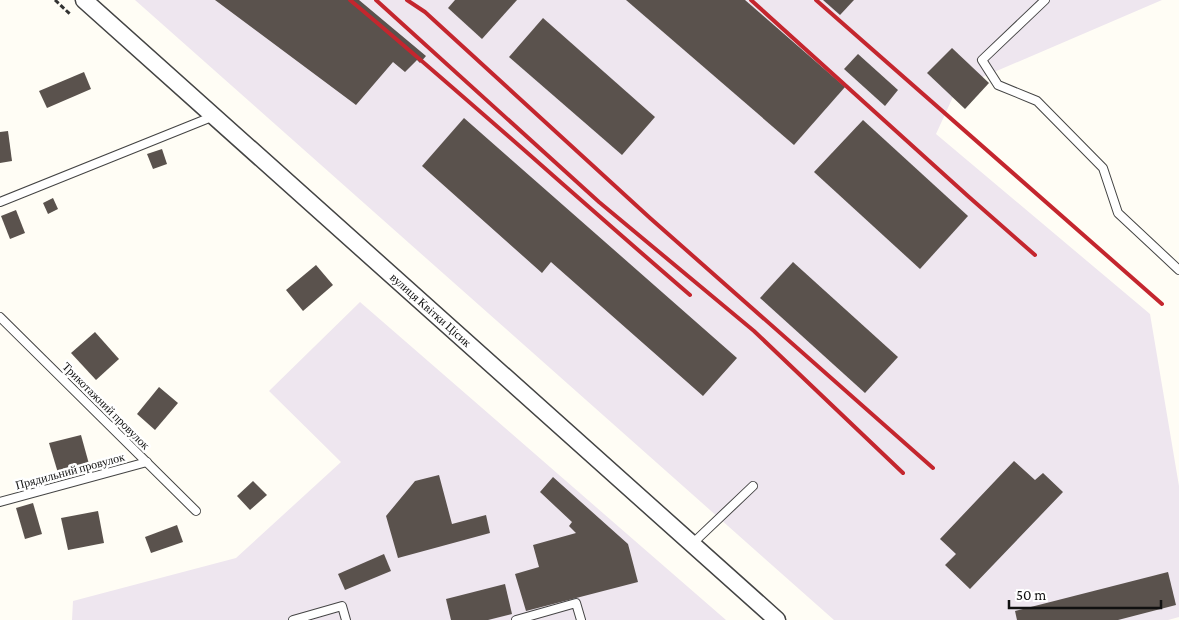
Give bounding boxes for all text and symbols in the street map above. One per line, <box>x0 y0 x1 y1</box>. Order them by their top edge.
street label: вулиця Квітки Цісик <box>387 270 474 350</box>
street label: Трикотажний провулок <box>59 359 153 453</box>
street label: Прядильний провулок <box>14 450 126 492</box>
scale bar <box>1009 578 1162 610</box>
text: 50 m <box>1016 587 1046 603</box>

